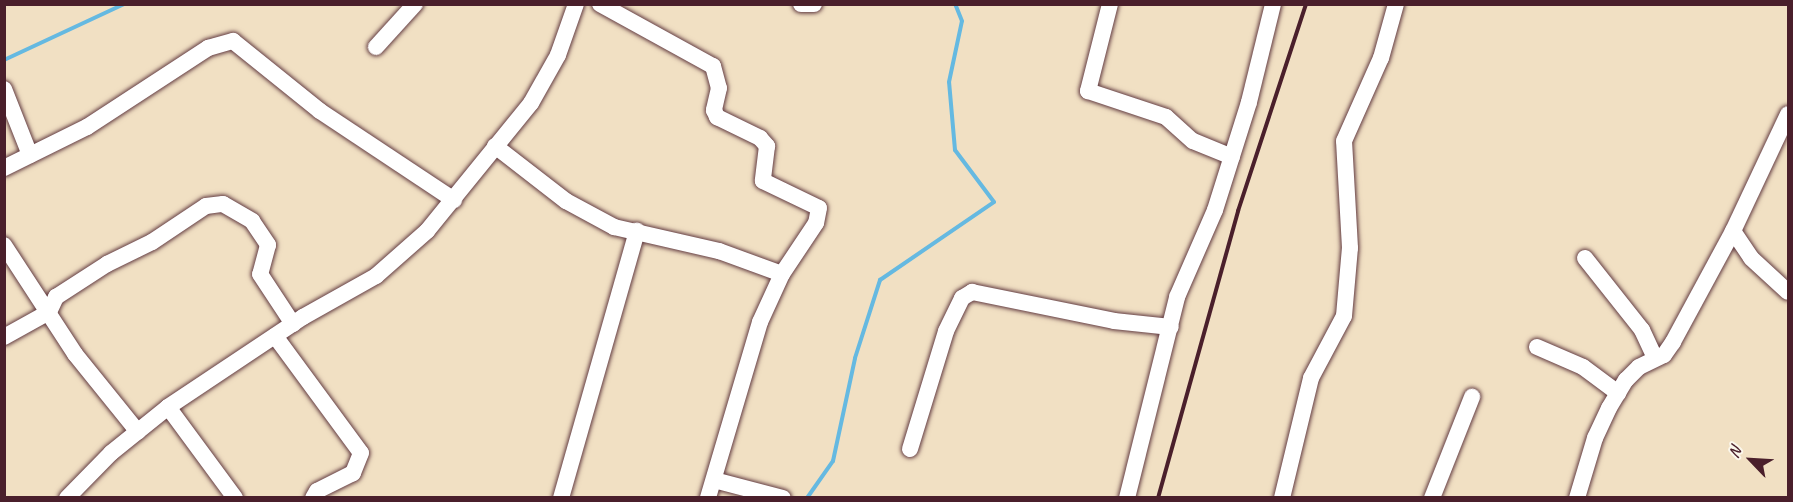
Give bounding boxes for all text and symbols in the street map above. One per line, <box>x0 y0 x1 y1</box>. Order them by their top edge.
north arrow <box>1721 430 1781 490</box>
text: N <box>1724 444 1746 461</box>

